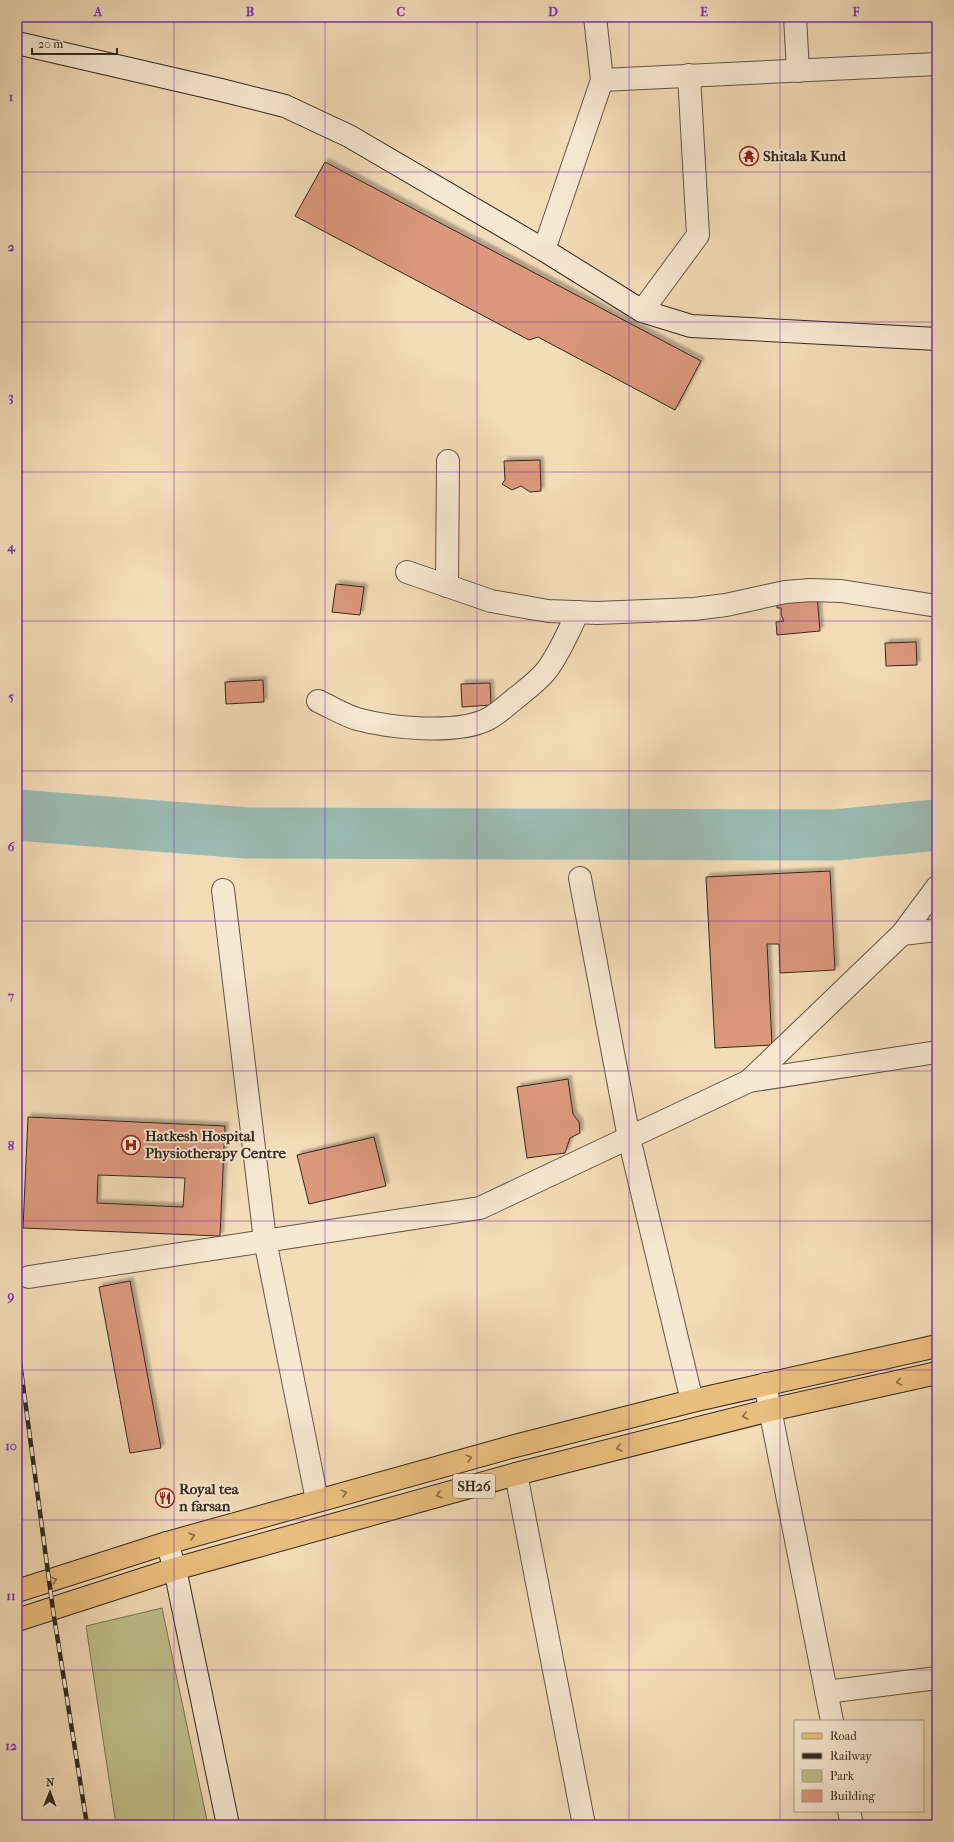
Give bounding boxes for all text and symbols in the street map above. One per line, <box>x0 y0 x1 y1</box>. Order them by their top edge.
text: A <box>93 4 103 19</box>
text: B <box>246 4 255 19</box>
text: C <box>397 4 406 19</box>
text: D <box>548 4 558 19</box>
text: E <box>700 4 708 19</box>
text: F <box>852 4 860 19</box>
scale bar <box>32 30 117 56</box>
text: 20 m <box>38 37 63 51</box>
text: 1 <box>9 89 14 104</box>
temple icon: Shitala Kund <box>738 145 760 167</box>
place label: Shitala Kund <box>763 147 847 165</box>
text: 2 <box>8 239 15 254</box>
text: 3 <box>8 389 14 405</box>
text: 4 <box>6 539 16 555</box>
text: 5 <box>8 689 14 704</box>
text: 6 <box>7 839 15 854</box>
text: 7 <box>7 988 15 1003</box>
place label: Hatkesh Hospital Physiotherapy Centre <box>145 1127 286 1162</box>
hospital icon: Hatkesh Hospital Physiotherapy Centre <box>120 1134 142 1156</box>
text: 8 <box>8 1138 15 1153</box>
text: 9 <box>7 1288 15 1304</box>
one-way arrow <box>896 1377 902 1385</box>
one-way arrow <box>742 1412 748 1420</box>
text: 10 <box>5 1438 17 1453</box>
one-way arrow <box>616 1443 623 1452</box>
one-way arrow <box>466 1455 472 1463</box>
road number: SH26 <box>453 1474 495 1498</box>
place label: Royal tea n farsan <box>178 1480 240 1515</box>
restaurant icon: Royal tea n farsan <box>154 1487 176 1509</box>
one-way arrow <box>340 1489 347 1498</box>
one-way arrow <box>436 1491 442 1499</box>
one-way arrow <box>188 1532 195 1541</box>
one-way arrow <box>51 1576 58 1585</box>
text: 11 <box>6 1588 16 1603</box>
legend <box>794 1720 924 1812</box>
text: Road <box>830 1729 857 1743</box>
text: 12 <box>5 1738 17 1753</box>
text: Railway <box>830 1749 872 1763</box>
text: Park <box>830 1769 855 1783</box>
north arrow <box>30 1772 70 1812</box>
text: N <box>46 1776 55 1789</box>
text: Building <box>830 1789 875 1803</box>

